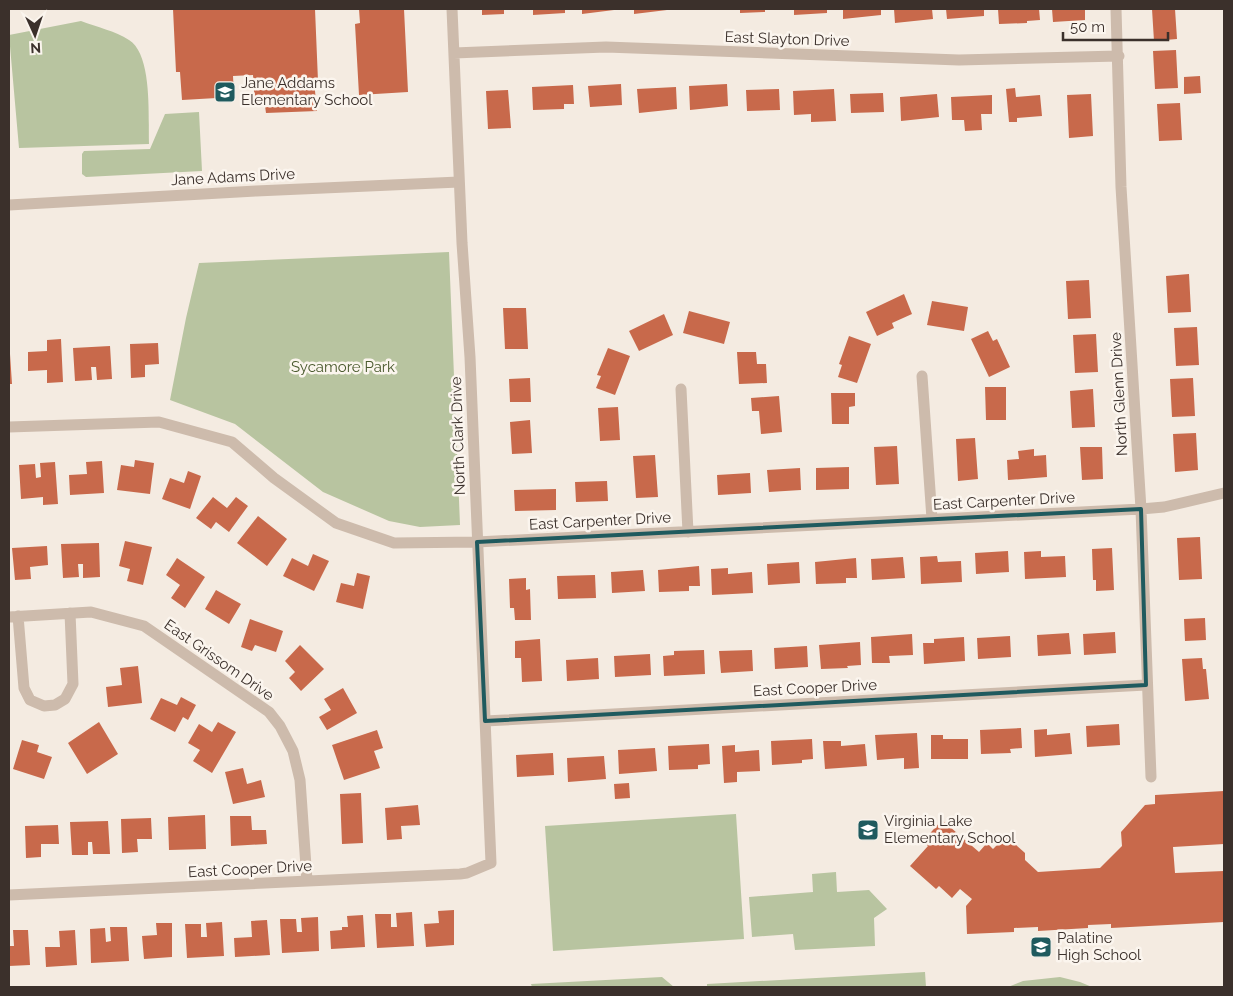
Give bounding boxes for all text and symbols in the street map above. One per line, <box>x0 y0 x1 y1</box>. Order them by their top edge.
north arrow <box>10 10 60 60</box>
scale bar <box>1063 10 1168 42</box>
text: 50 m <box>1070 18 1105 36</box>
street label: East Slayton Drive <box>724 28 850 50</box>
text: N <box>30 40 41 56</box>
place label: Jane Addams Elementary School <box>241 74 373 109</box>
school or university icon: Jane Addams Elementary School <box>213 80 237 104</box>
street label: Jane Adams Drive <box>170 165 296 189</box>
street label: North Glenn Drive <box>1107 331 1131 456</box>
park label: Sycamore Park <box>291 358 395 376</box>
street label: North Clark Drive <box>447 376 469 496</box>
street label: East Carpenter Drive <box>933 488 1076 514</box>
street label: East Carpenter Drive <box>529 508 672 534</box>
street label: East Grissom Drive <box>161 616 277 705</box>
street label: East Cooper Drive <box>753 676 878 700</box>
place label: Virginia Lake Elementary School <box>884 812 1016 847</box>
school or university icon: Virginia Lake Elementary School <box>856 818 880 842</box>
street label: East Cooper Drive <box>188 857 313 881</box>
place label: Palatine High School <box>1057 929 1142 964</box>
school or university icon: Palatine High School <box>1029 935 1053 959</box>

